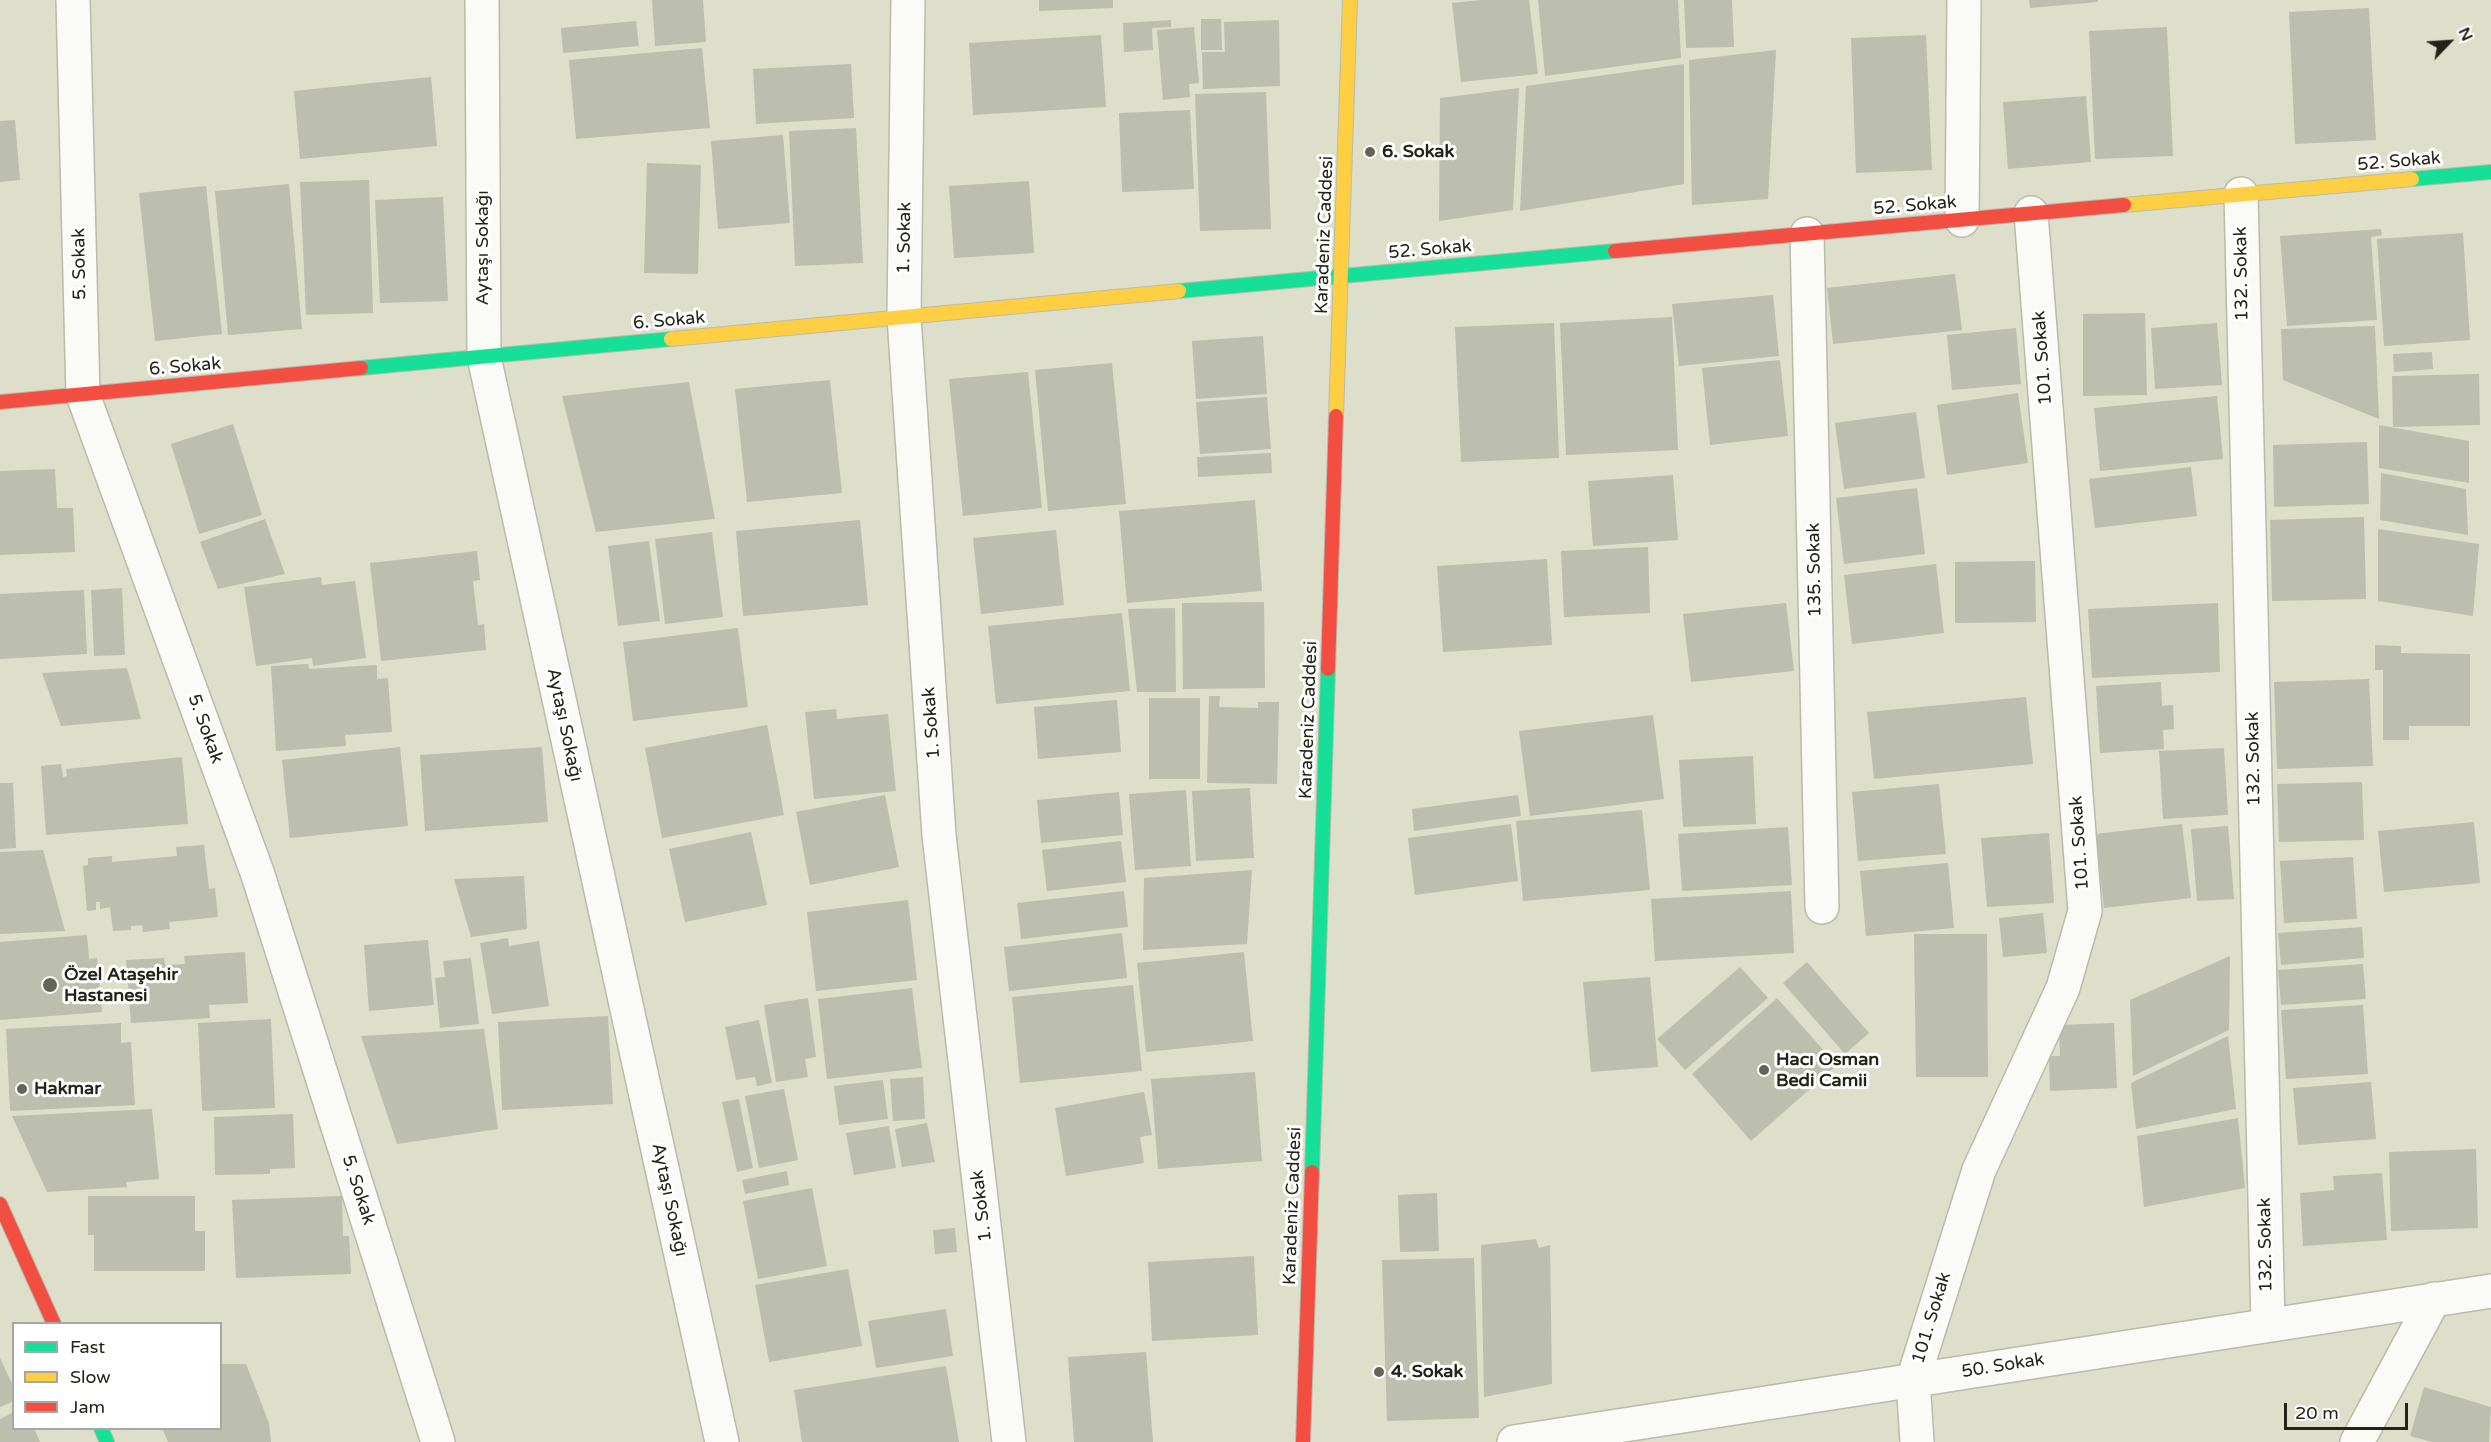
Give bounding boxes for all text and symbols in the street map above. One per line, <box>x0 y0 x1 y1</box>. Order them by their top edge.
north arrow <box>2419 12 2479 72</box>
text: N <box>2454 24 2477 44</box>
place label: 6. Sokak <box>1382 141 1454 163</box>
marker: 6. Sokak <box>1363 145 1377 159</box>
street label: 52. Sokak <box>2356 148 2442 176</box>
street label: Karadeniz Caddesi <box>1311 155 1339 315</box>
street label: Aytaşı Sokağı <box>472 190 494 306</box>
street label: 52. Sokak <box>1872 192 1958 220</box>
street label: 1. Sokak <box>894 202 916 274</box>
street label: 132. Sokak <box>2230 226 2254 322</box>
street label: 5. Sokak <box>69 228 91 300</box>
street label: 52. Sokak <box>1387 236 1473 264</box>
street label: 6. Sokak <box>632 307 706 335</box>
street label: 101. Sokak <box>2029 310 2057 406</box>
street label: 6. Sokak <box>148 353 222 381</box>
street label: 135. Sokak <box>1803 522 1827 618</box>
street label: Karadeniz Caddesi <box>1295 640 1323 800</box>
street label: Aytaşı Sokağı <box>541 666 587 784</box>
street label: 1. Sokak <box>919 686 945 760</box>
street label: 5. Sokak <box>183 691 227 767</box>
street label: 132. Sokak <box>2242 711 2266 807</box>
street label: 101. Sokak <box>2066 795 2094 891</box>
place label: Özel Ataşehir Hastanesi <box>64 964 178 1006</box>
marker: Özel Ataşehir Hastanesi <box>41 976 59 994</box>
place label: Hacı Osman Bedi Camii <box>1776 1049 1879 1092</box>
marker: Hacı Osman Bedi Camii <box>1757 1063 1771 1077</box>
place label: Hakmar <box>34 1078 101 1100</box>
marker: Hakmar <box>15 1082 29 1096</box>
street label: Karadeniz Caddesi <box>1279 1126 1307 1286</box>
street label: Aytaşı Sokağı <box>646 1141 692 1259</box>
street label: 5. Sokak <box>337 1152 379 1228</box>
street label: 1. Sokak <box>967 1169 997 1243</box>
street label: 132. Sokak <box>2254 1197 2278 1293</box>
street label: 101. Sokak <box>1908 1269 1956 1367</box>
legend <box>12 1322 222 1430</box>
text: Fast <box>70 1336 105 1358</box>
street label: 50. Sokak <box>1960 1349 2046 1383</box>
place label: 4. Sokak <box>1391 1361 1463 1383</box>
marker: 4. Sokak <box>1372 1365 1386 1379</box>
text: Slow <box>70 1366 111 1388</box>
scale bar <box>2287 1391 2412 1429</box>
text: Jam <box>70 1396 105 1418</box>
text: 20 m <box>2295 1402 2339 1424</box>

